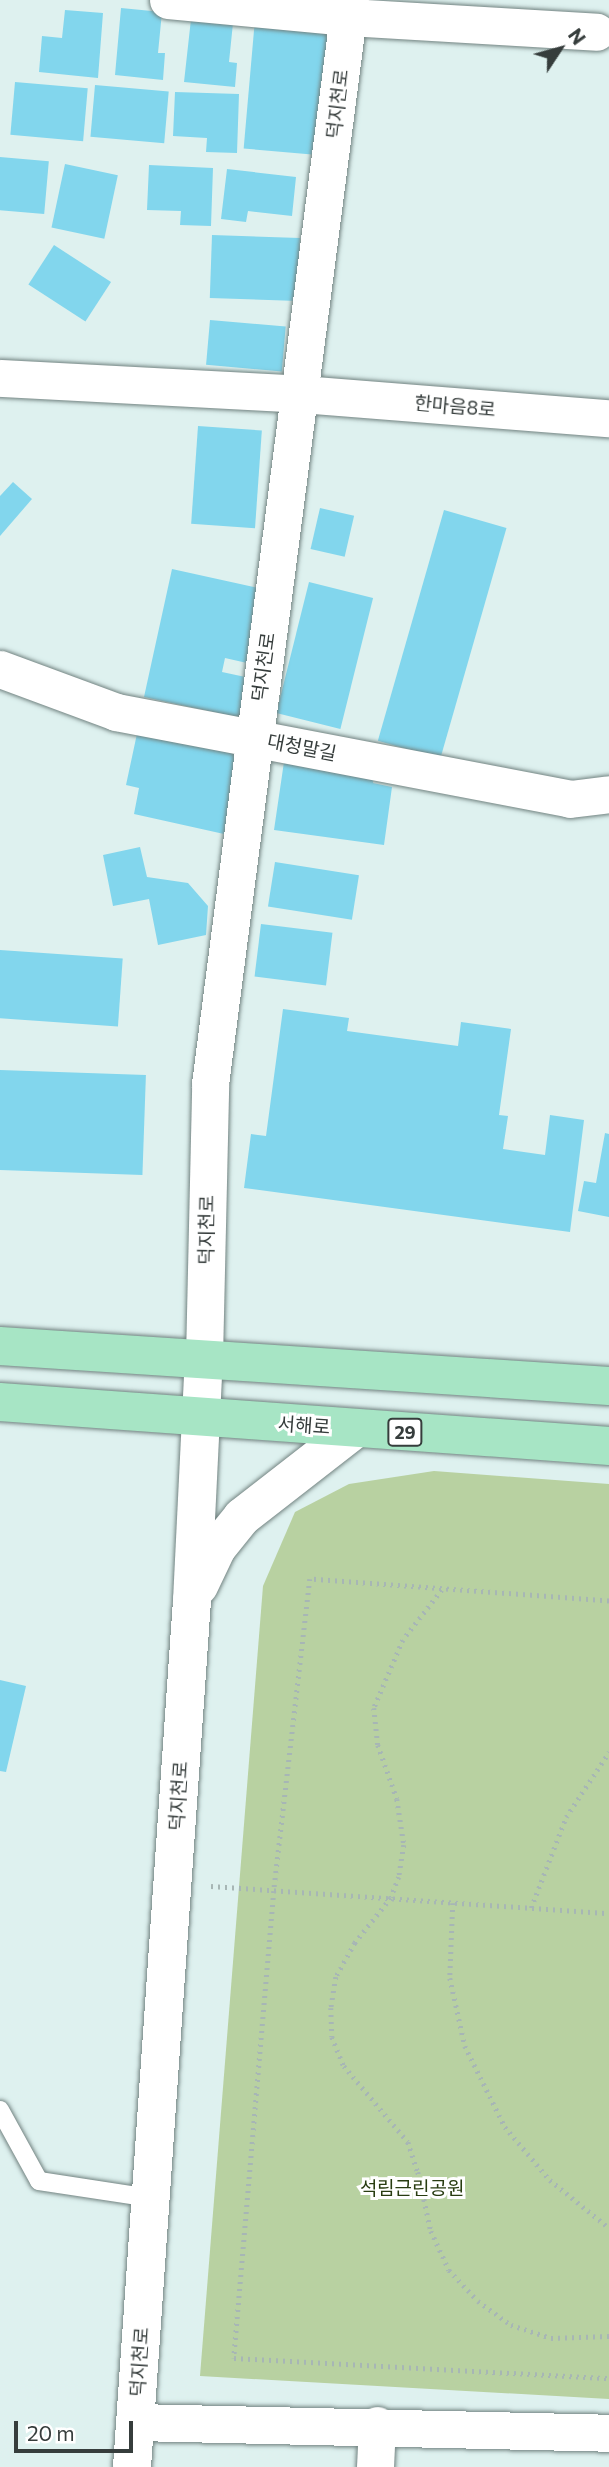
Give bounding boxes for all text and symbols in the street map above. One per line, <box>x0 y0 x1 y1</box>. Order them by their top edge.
north arrow <box>525 14 595 84</box>
text: N <box>564 24 591 49</box>
street label: 덕지천로 <box>321 68 353 140</box>
street label: 한마음8로 <box>413 391 497 421</box>
street label: 덕지천로 <box>247 631 279 703</box>
street label: 대청말길 <box>266 729 338 765</box>
street label: 덕지천로 <box>194 1195 218 1265</box>
street label: 서해로 <box>277 1412 331 1438</box>
road number: 29 <box>386 1418 424 1447</box>
street label: 덕지천로 <box>164 1760 192 1832</box>
park label: 석림근린공원 <box>360 2177 464 2199</box>
street label: 덕지천로 <box>125 2326 153 2398</box>
scale bar <box>18 2408 136 2452</box>
text: 20 m <box>27 2420 75 2445</box>

